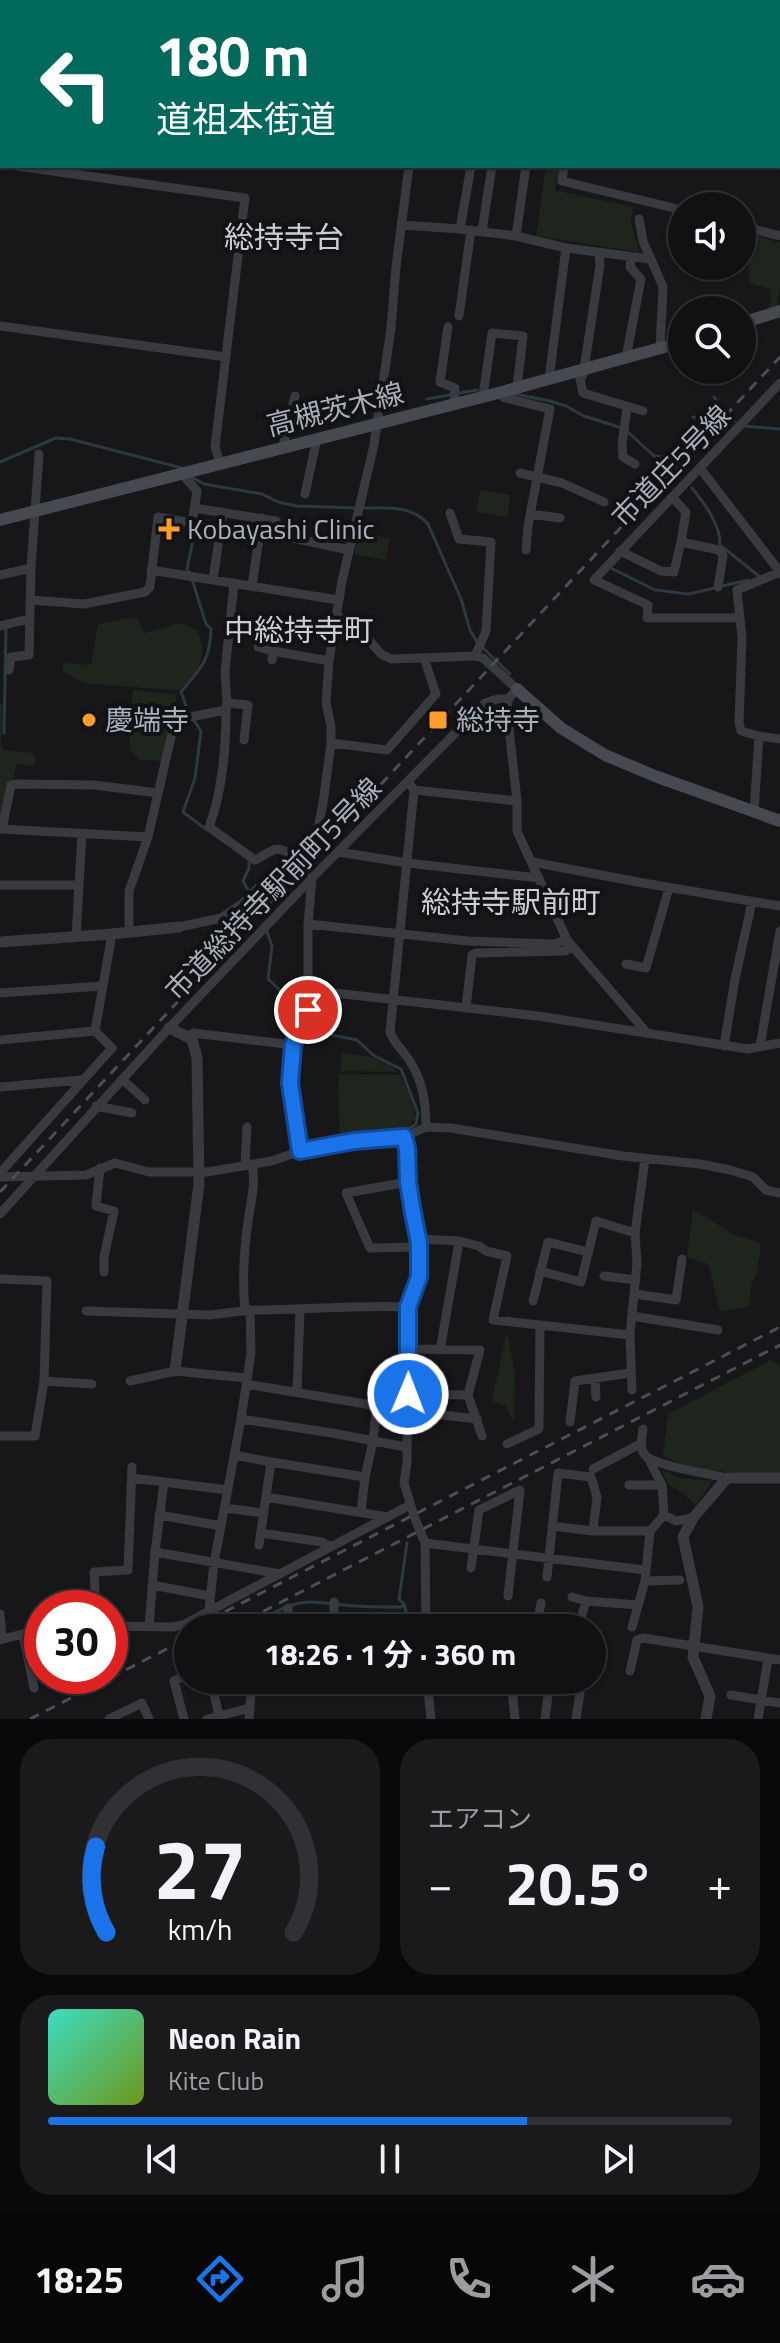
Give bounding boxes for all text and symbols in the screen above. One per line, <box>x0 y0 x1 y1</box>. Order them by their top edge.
text: 180 m <box>156 13 309 98</box>
icon: left <box>24 32 128 136</box>
text: 道祖本街道 <box>156 91 336 146</box>
map controls <box>668 192 756 384</box>
button: sound <box>668 192 756 280</box>
district label: 総持寺台 <box>224 214 344 260</box>
button: search <box>668 296 756 384</box>
street label: 高槻茨木線 <box>262 371 408 446</box>
street label: 市道庄5号線 <box>601 395 740 537</box>
place label: Kobayashi Clinic <box>187 507 375 550</box>
marker: Kobayashi Clinic <box>158 518 180 540</box>
district label: 中総持寺町 <box>224 607 374 653</box>
place label: 慶端寺 <box>105 698 189 741</box>
place label: 総持寺 <box>456 698 540 741</box>
marker: 総持寺 <box>427 709 449 731</box>
marker: 慶端寺 <box>80 711 98 729</box>
street label: 市道総持寺駅前町5号線 <box>154 767 391 1010</box>
district label: 総持寺駅前町 <box>421 879 601 925</box>
pin <box>274 976 342 1044</box>
icon: arrive <box>286 988 330 1032</box>
position arrow <box>366 1352 450 1436</box>
speed limit sign: 30 <box>24 1590 128 1694</box>
text: 18:26 · 1 分 · 360 m <box>264 1631 516 1677</box>
text: エアコン <box>428 1799 532 1838</box>
text: 27 <box>153 1805 247 1931</box>
text: 20.5° <box>505 1837 655 1928</box>
text: − <box>428 1850 453 1917</box>
text: + <box>707 1850 732 1917</box>
text: km/h <box>168 1908 232 1951</box>
text: Neon Rain <box>168 2015 301 2061</box>
text: Kite Club <box>168 2061 264 2100</box>
icon: previous <box>140 2137 184 2181</box>
icon: pause <box>368 2137 412 2181</box>
icon: next <box>596 2137 640 2181</box>
icon: directions <box>192 2251 248 2307</box>
icon: music <box>317 2251 373 2307</box>
icon: phone <box>441 2251 497 2307</box>
icon: climate <box>565 2251 621 2307</box>
icon: car <box>690 2251 746 2307</box>
text: 18:25 <box>34 2252 124 2307</box>

